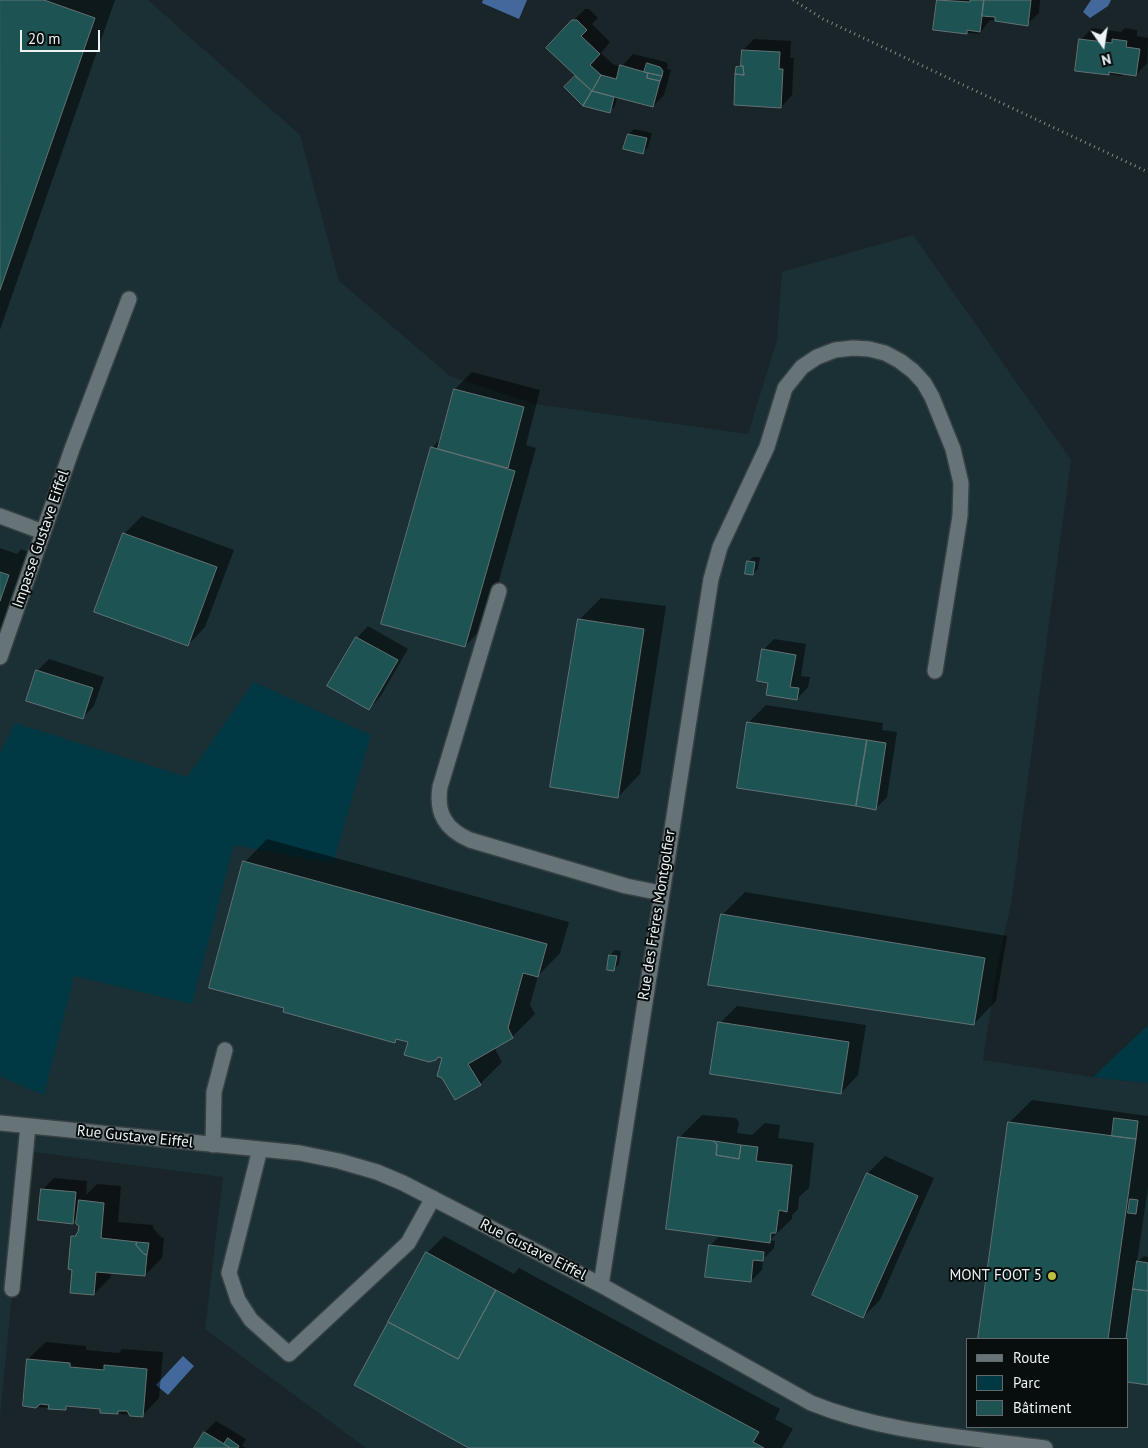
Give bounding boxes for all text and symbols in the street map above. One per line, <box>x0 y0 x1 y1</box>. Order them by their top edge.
scale bar <box>22 20 102 52</box>
north arrow <box>1078 20 1128 70</box>
text: 20 m <box>28 29 61 48</box>
text: N <box>1100 50 1113 69</box>
street label: Impasse Gustave Eiffel <box>9 468 73 610</box>
street label: Rue des Frères Montgolfier <box>635 828 679 1002</box>
street label: Rue Gustave Eiffel <box>76 1122 194 1152</box>
street label: Rue Gustave Eiffel <box>477 1215 589 1285</box>
place label: MONT FOOT 5 <box>949 1267 1042 1285</box>
marker: MONT FOOT 5 <box>1046 1270 1058 1282</box>
legend <box>966 1338 1128 1428</box>
text: Route <box>1013 1348 1050 1367</box>
text: Parc <box>1013 1373 1040 1392</box>
text: Bâtiment <box>1013 1398 1071 1417</box>

